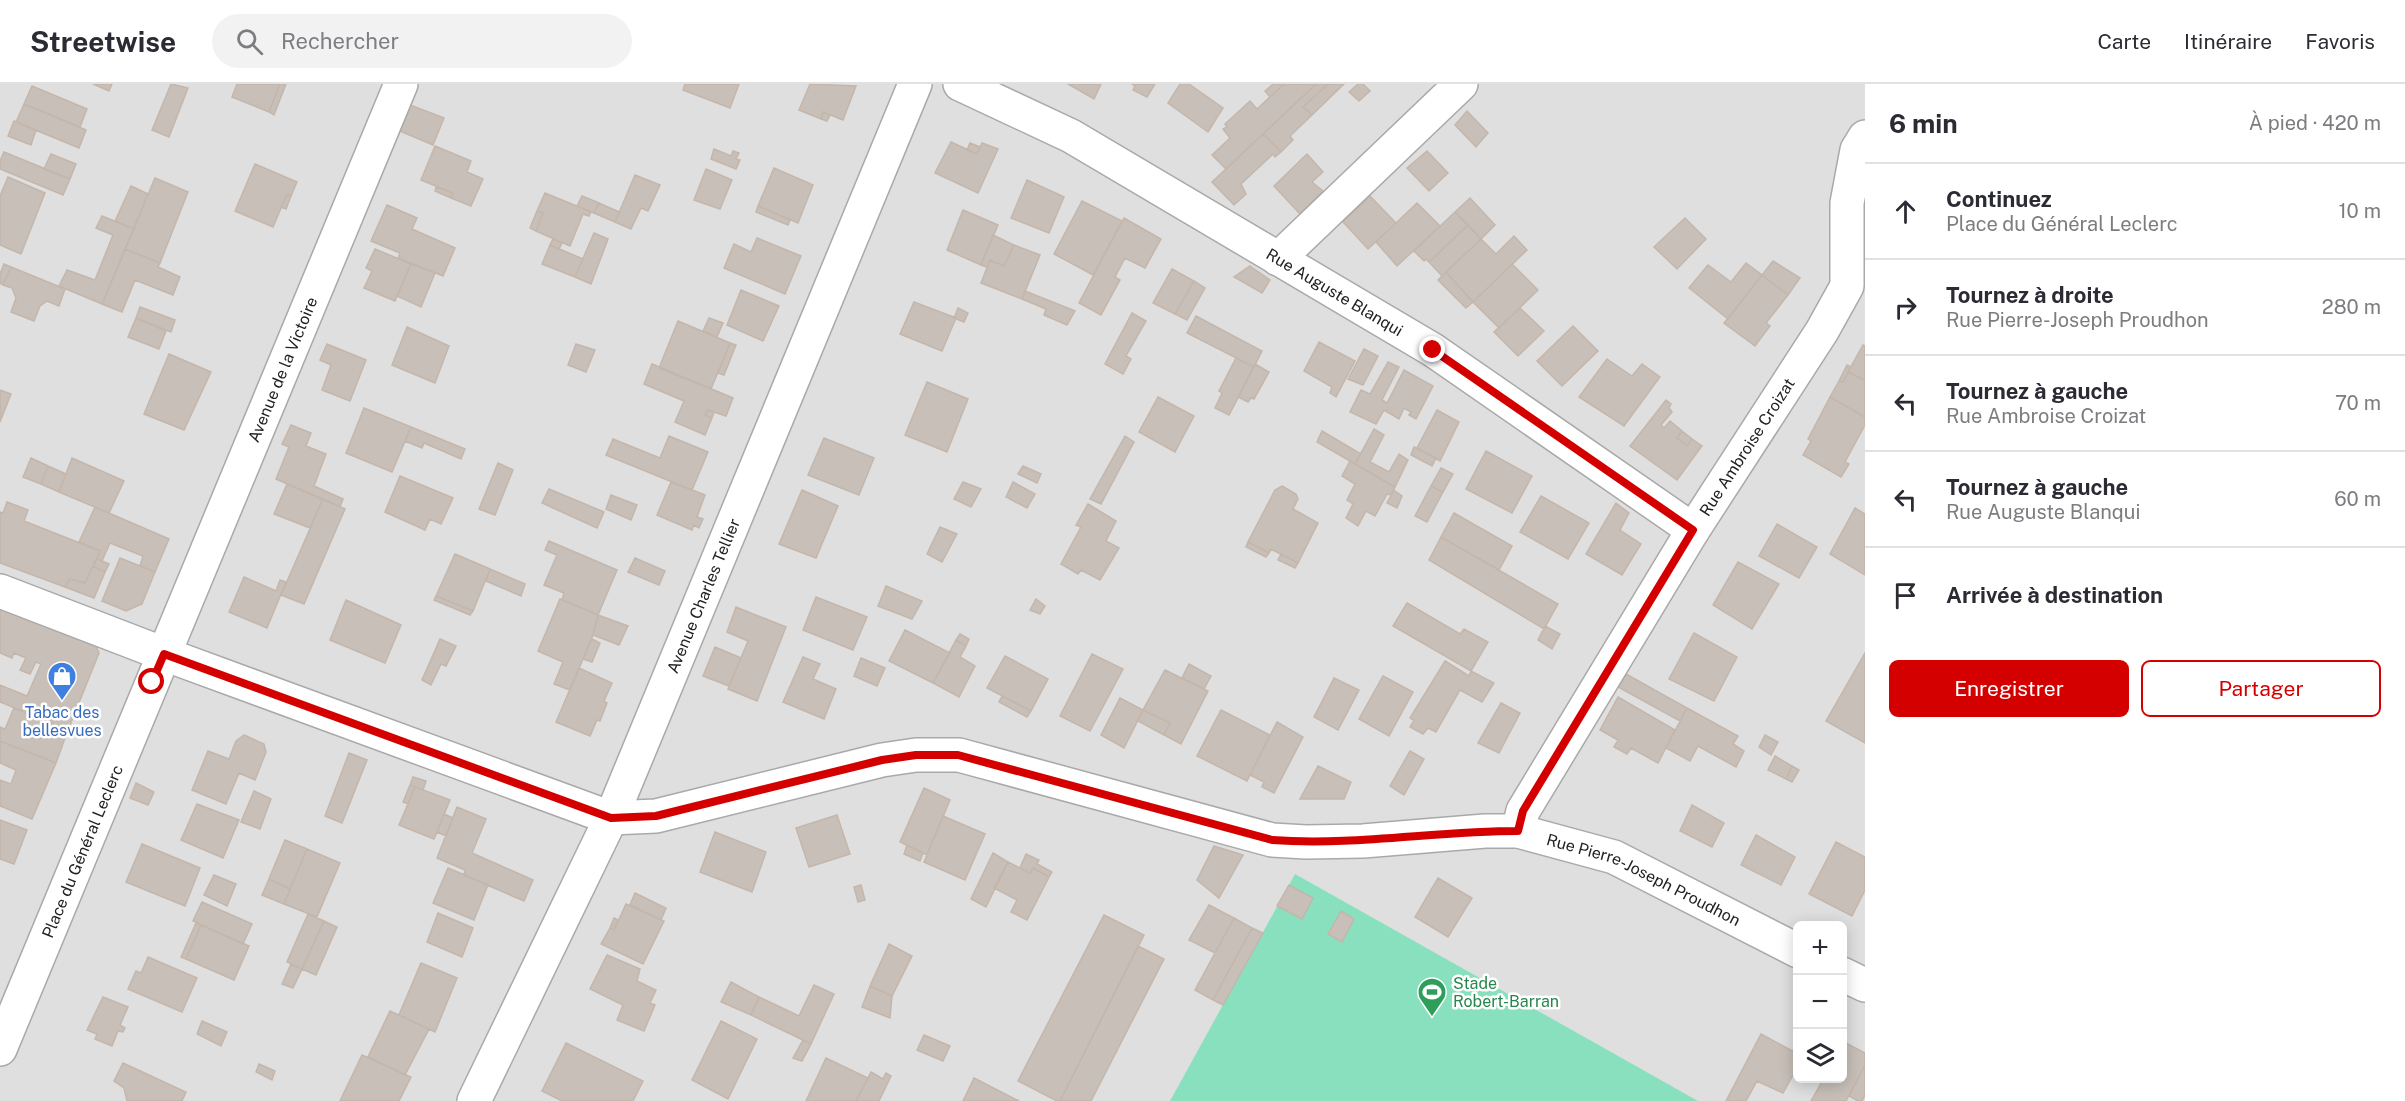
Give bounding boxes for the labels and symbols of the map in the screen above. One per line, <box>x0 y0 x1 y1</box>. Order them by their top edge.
street label: Rue Auguste Blanqui <box>1263 245 1406 340</box>
street label: Avenue de la Victoire <box>244 294 322 445</box>
route end <box>1419 336 1445 362</box>
street label: Rue Ambroise Croizat <box>1696 375 1799 520</box>
street label: Avenue Charles Tellier <box>663 516 744 676</box>
shop icon: Tabac des bellesvues <box>46 660 78 702</box>
route start <box>138 668 164 694</box>
place label: Tabac des bellesvues <box>22 703 102 740</box>
street label: Place du Général Leclerc <box>38 762 127 941</box>
street label: Rue Pierre-Joseph Proudhon <box>1544 830 1743 930</box>
place label: Stade Robert-Barran <box>1453 974 1559 1011</box>
sports icon: Stade Robert-Barran <box>1416 976 1448 1018</box>

